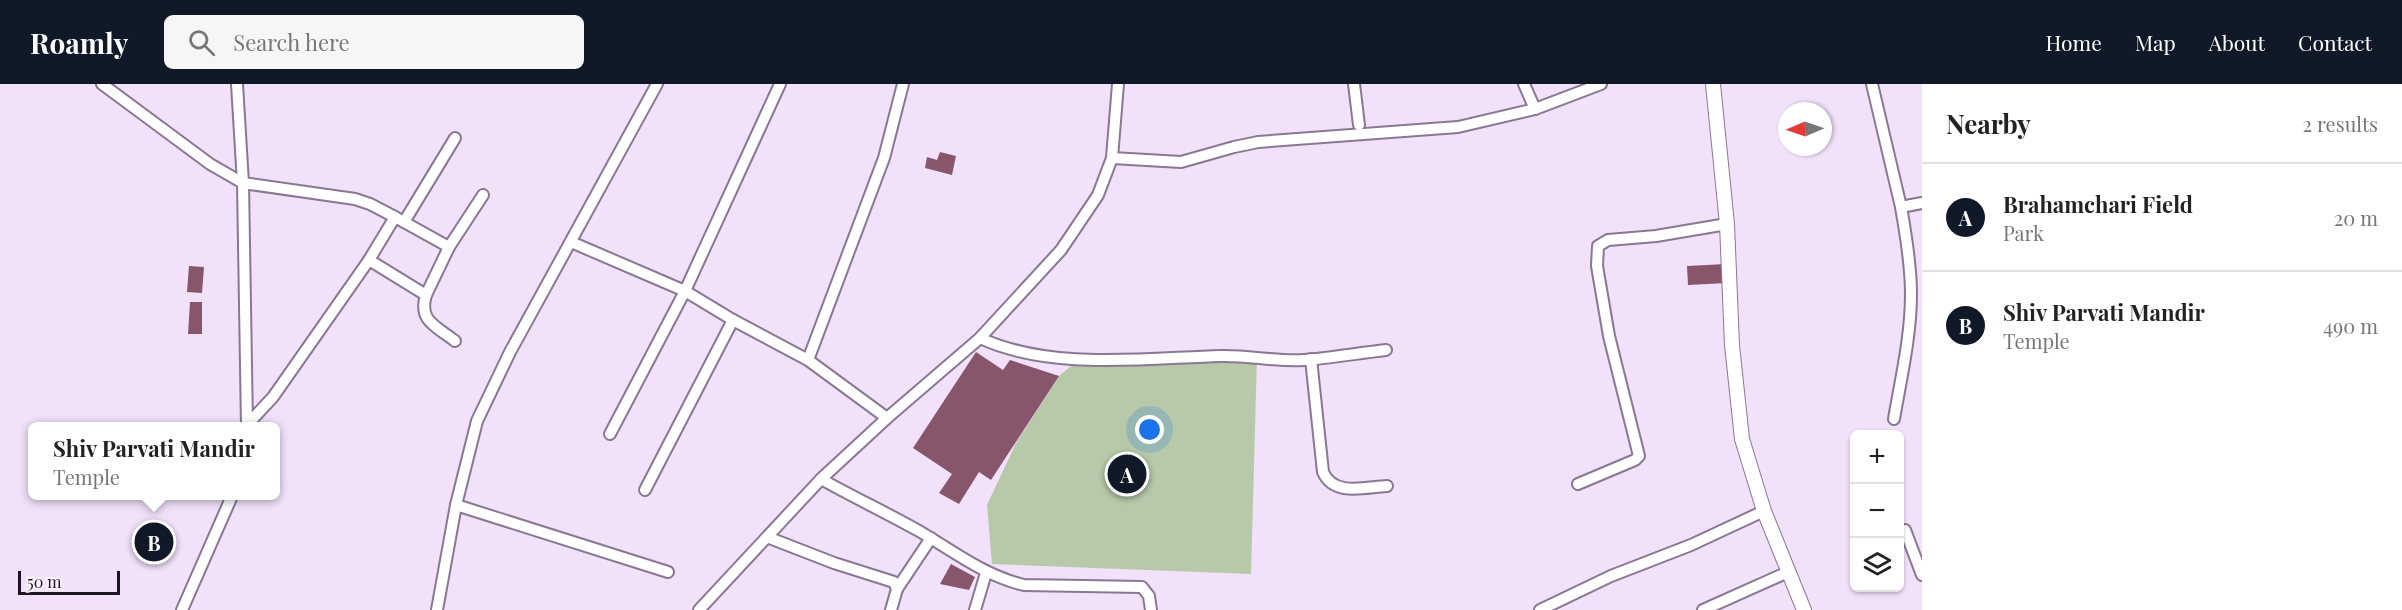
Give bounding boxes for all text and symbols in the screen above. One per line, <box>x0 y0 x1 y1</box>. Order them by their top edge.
search box <box>164 15 584 69</box>
text: Roamly <box>30 24 128 61</box>
icon: search <box>185 26 218 59</box>
text: Search here <box>233 27 350 57</box>
text: Home <box>2046 28 2102 56</box>
text: Map <box>2135 28 2176 56</box>
text: About <box>2209 28 2265 56</box>
text: Contact <box>2298 28 2372 56</box>
north arrow <box>1778 102 1832 156</box>
text: Nearby <box>1946 106 2031 141</box>
text: 2 results <box>2303 110 2378 137</box>
text: Brahamchari Field <box>2003 189 2193 219</box>
text: A <box>1959 204 1972 231</box>
text: 20 m <box>2334 204 2378 231</box>
text: Park <box>2003 219 2044 246</box>
text: Shiv Parvati Mandir <box>2003 297 2205 327</box>
text: B <box>1959 312 1972 339</box>
text: 490 m <box>2323 312 2378 339</box>
text: Temple <box>2003 327 2070 354</box>
your location <box>1135 415 1164 444</box>
popup <box>28 422 280 500</box>
map controls <box>1850 430 1904 592</box>
button: + <box>1850 430 1904 484</box>
text: Shiv Parvati Mandir <box>53 433 255 463</box>
pin: A <box>1108 452 1146 496</box>
text: Temple <box>53 463 120 490</box>
button: − <box>1850 484 1904 538</box>
pin: B <box>134 520 174 564</box>
button: layers <box>1850 538 1904 592</box>
scale bar <box>18 568 120 596</box>
text: 50 m <box>27 571 61 592</box>

